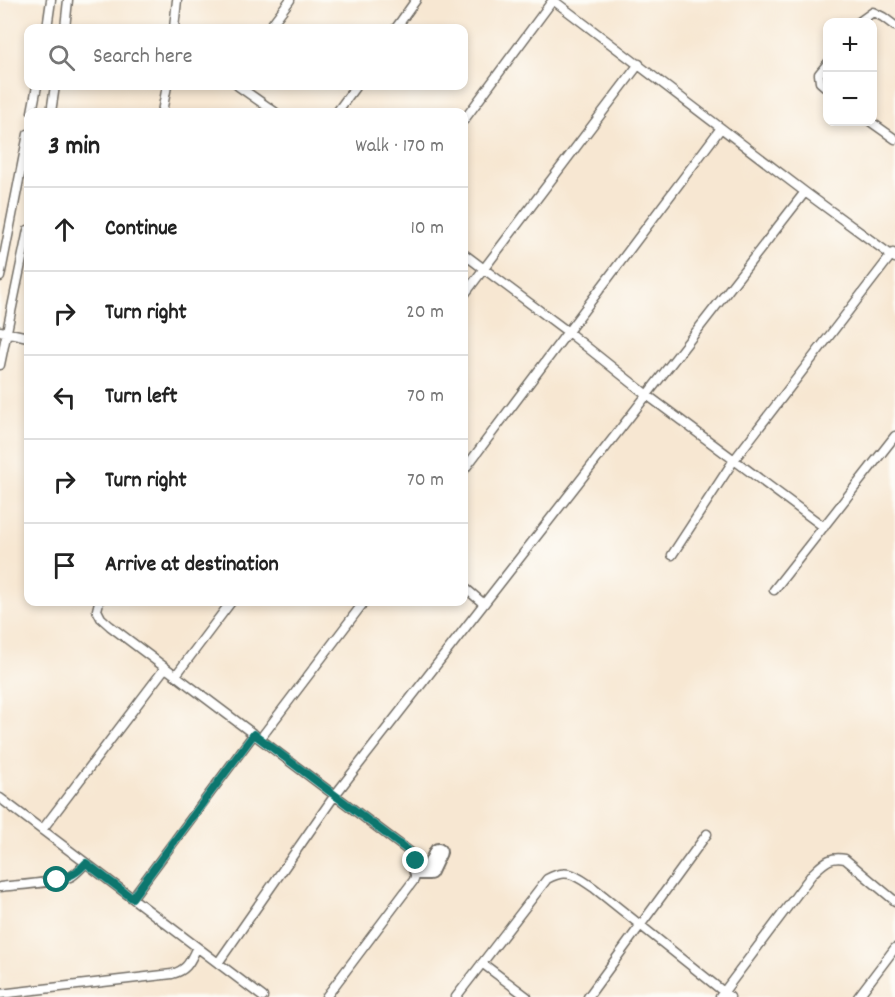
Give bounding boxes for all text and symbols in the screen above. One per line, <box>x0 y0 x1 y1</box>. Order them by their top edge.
map controls <box>823 18 877 126</box>
button: + <box>823 18 877 72</box>
search box <box>24 24 468 90</box>
icon: search <box>45 41 78 74</box>
text: Search here <box>93 42 192 73</box>
button: − <box>823 72 877 126</box>
text: 3 min <box>48 129 100 166</box>
text: Walk · 170 m <box>355 133 444 161</box>
icon: ahead <box>48 213 81 246</box>
text: Continue <box>105 214 177 245</box>
text: 10 m <box>410 215 444 243</box>
icon: right <box>48 297 81 330</box>
text: Turn right <box>105 298 187 329</box>
text: 20 m <box>406 299 444 327</box>
icon: left <box>48 381 81 414</box>
text: Turn left <box>105 382 177 413</box>
text: 70 m <box>407 383 444 411</box>
icon: right <box>48 465 81 498</box>
text: Turn right <box>105 466 187 497</box>
text: 70 m <box>407 467 444 495</box>
icon: arrive <box>48 549 81 582</box>
text: Arrive at destination <box>105 550 279 581</box>
route end <box>402 847 428 873</box>
route start <box>43 866 69 892</box>

